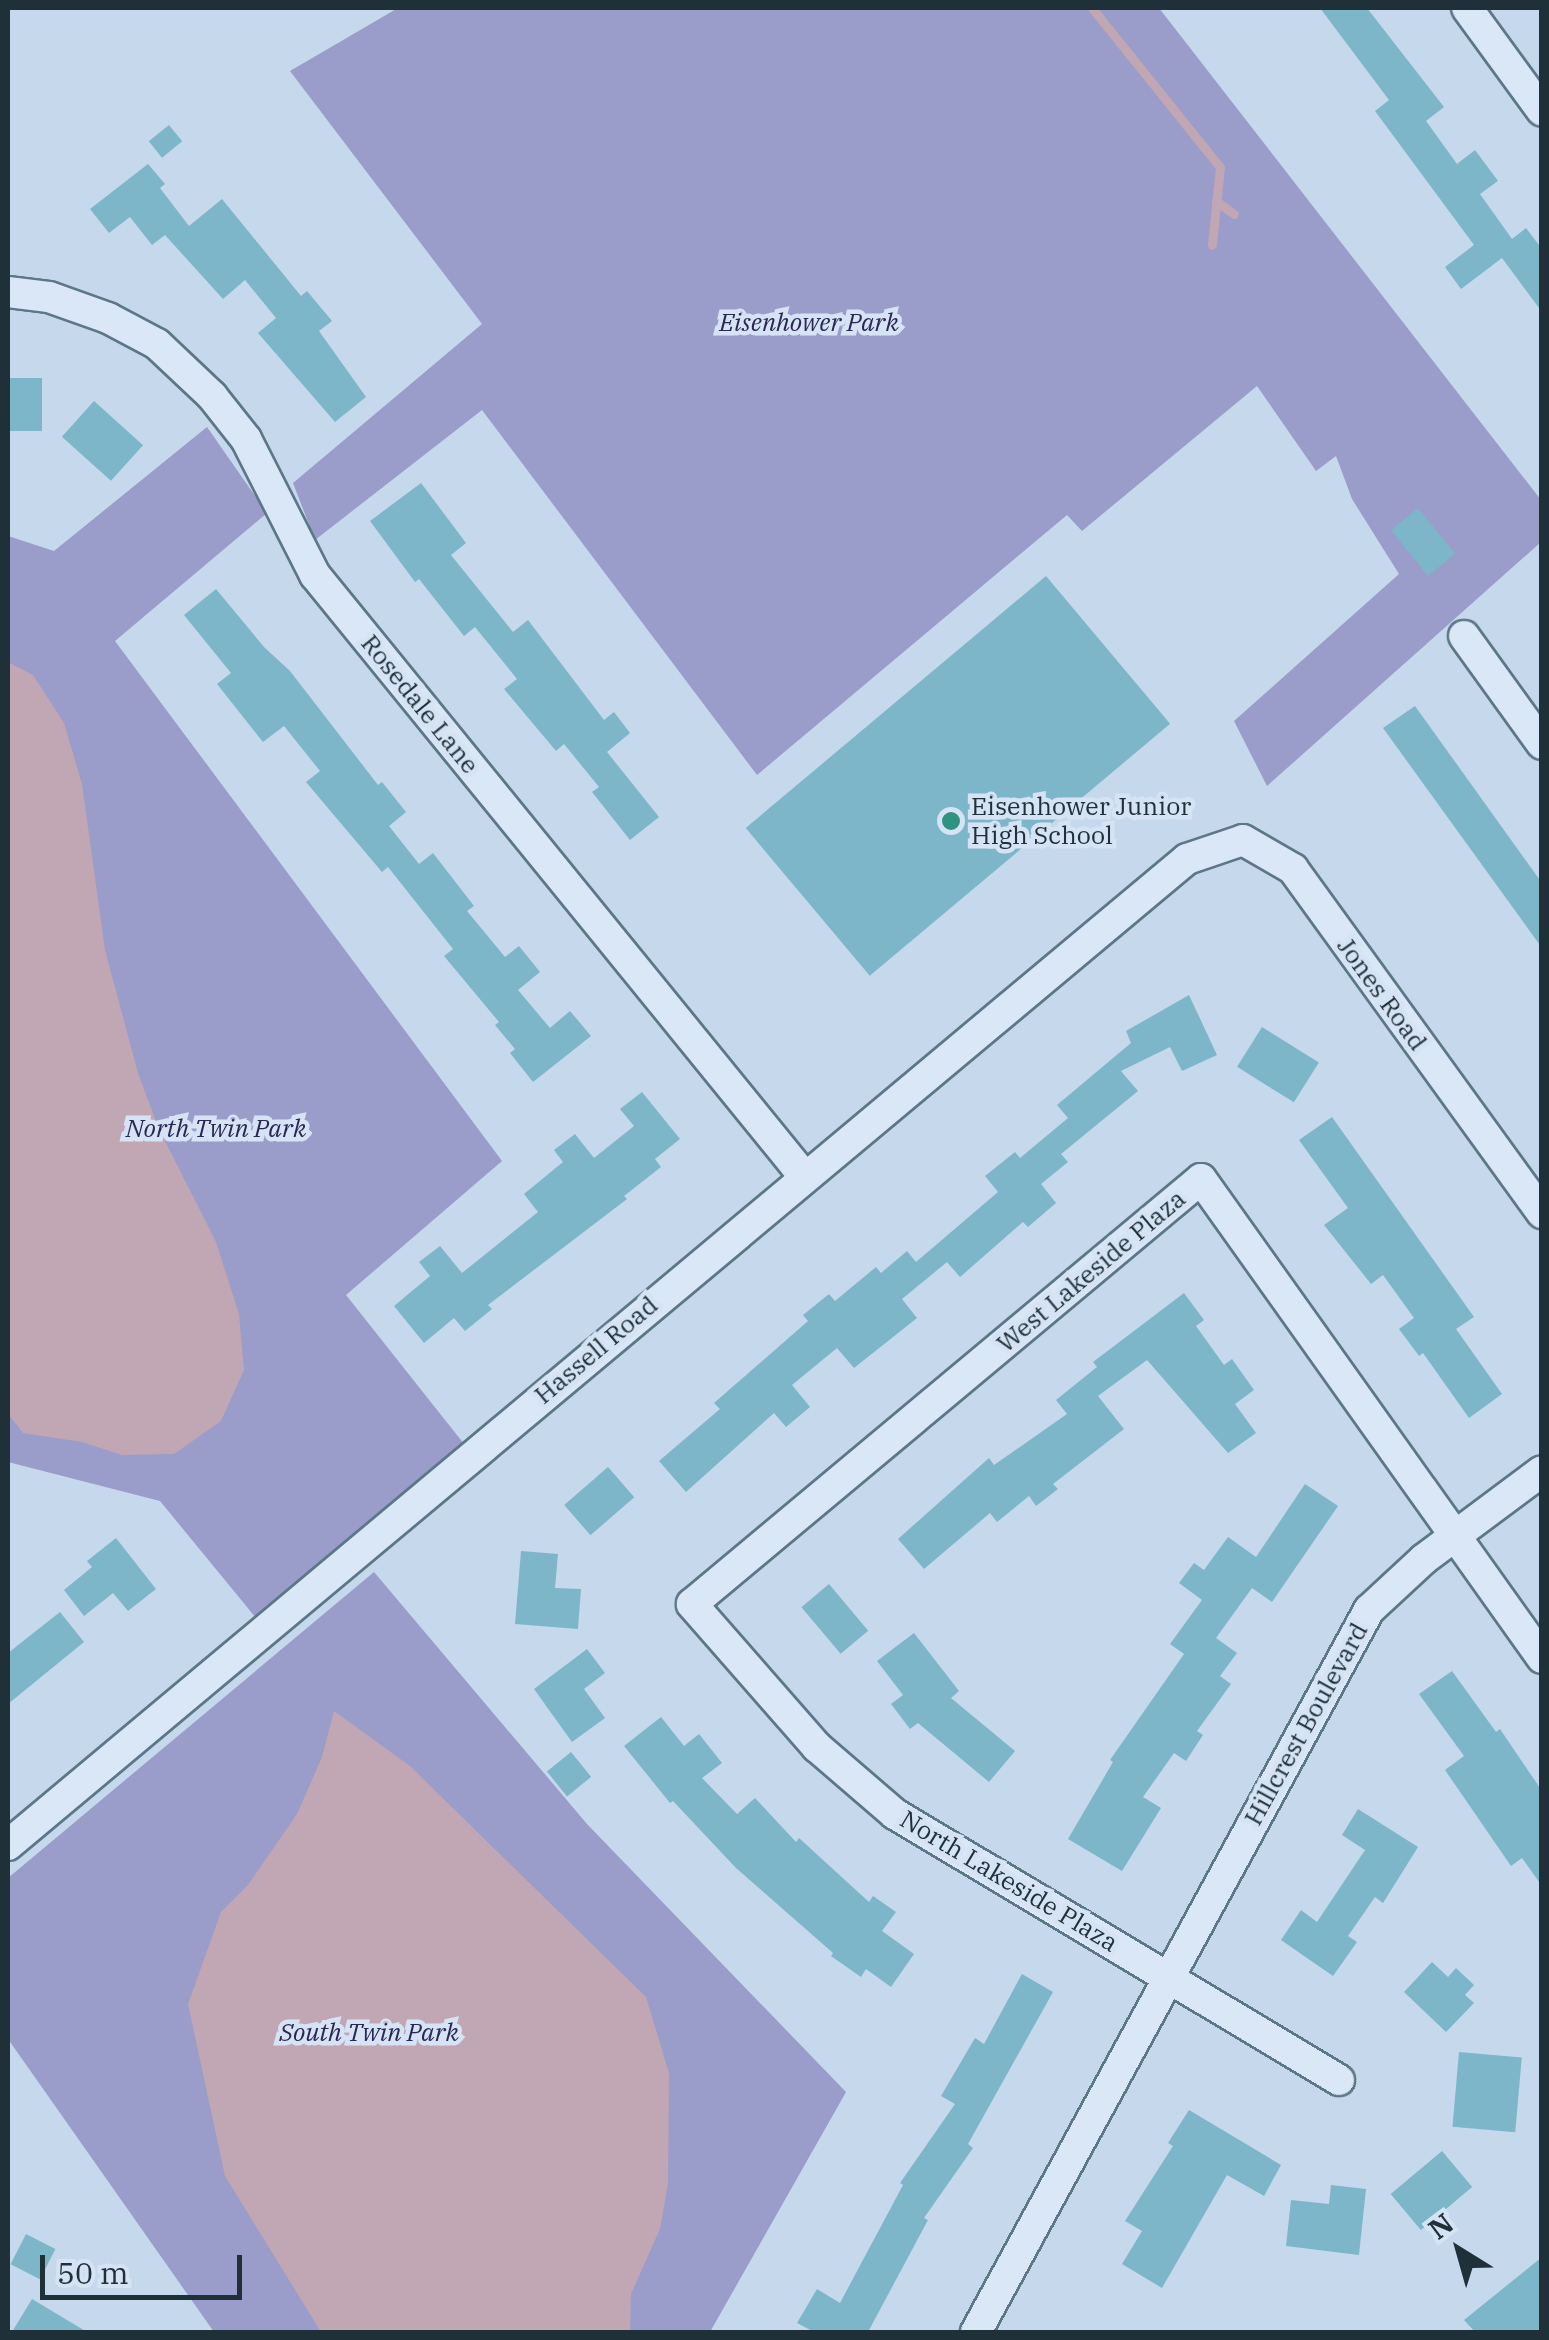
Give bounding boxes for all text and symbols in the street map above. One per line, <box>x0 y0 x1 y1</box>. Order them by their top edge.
park label: Eisenhower Park <box>719 307 899 337</box>
street label: Rosedale Lane <box>355 629 485 779</box>
place label: Eisenhower Junior High School <box>971 792 1191 851</box>
marker: Eisenhower Junior High School <box>940 810 962 832</box>
street label: Jones Road <box>1331 932 1433 1056</box>
park label: North Twin Park <box>126 1113 306 1143</box>
street label: West Lakeside Plaza <box>991 1183 1191 1359</box>
street label: Hassell Road <box>528 1290 664 1410</box>
street label: Hillcrest Boulevard <box>1238 1618 1374 1830</box>
street label: North Lakeside Plaza <box>895 1804 1123 1958</box>
park label: South Twin Park <box>279 2017 459 2047</box>
north arrow <box>1409 2200 1509 2300</box>
text: N <box>1421 2204 1461 2247</box>
scale bar <box>45 2235 248 2297</box>
text: 50 m <box>57 2253 129 2292</box>

